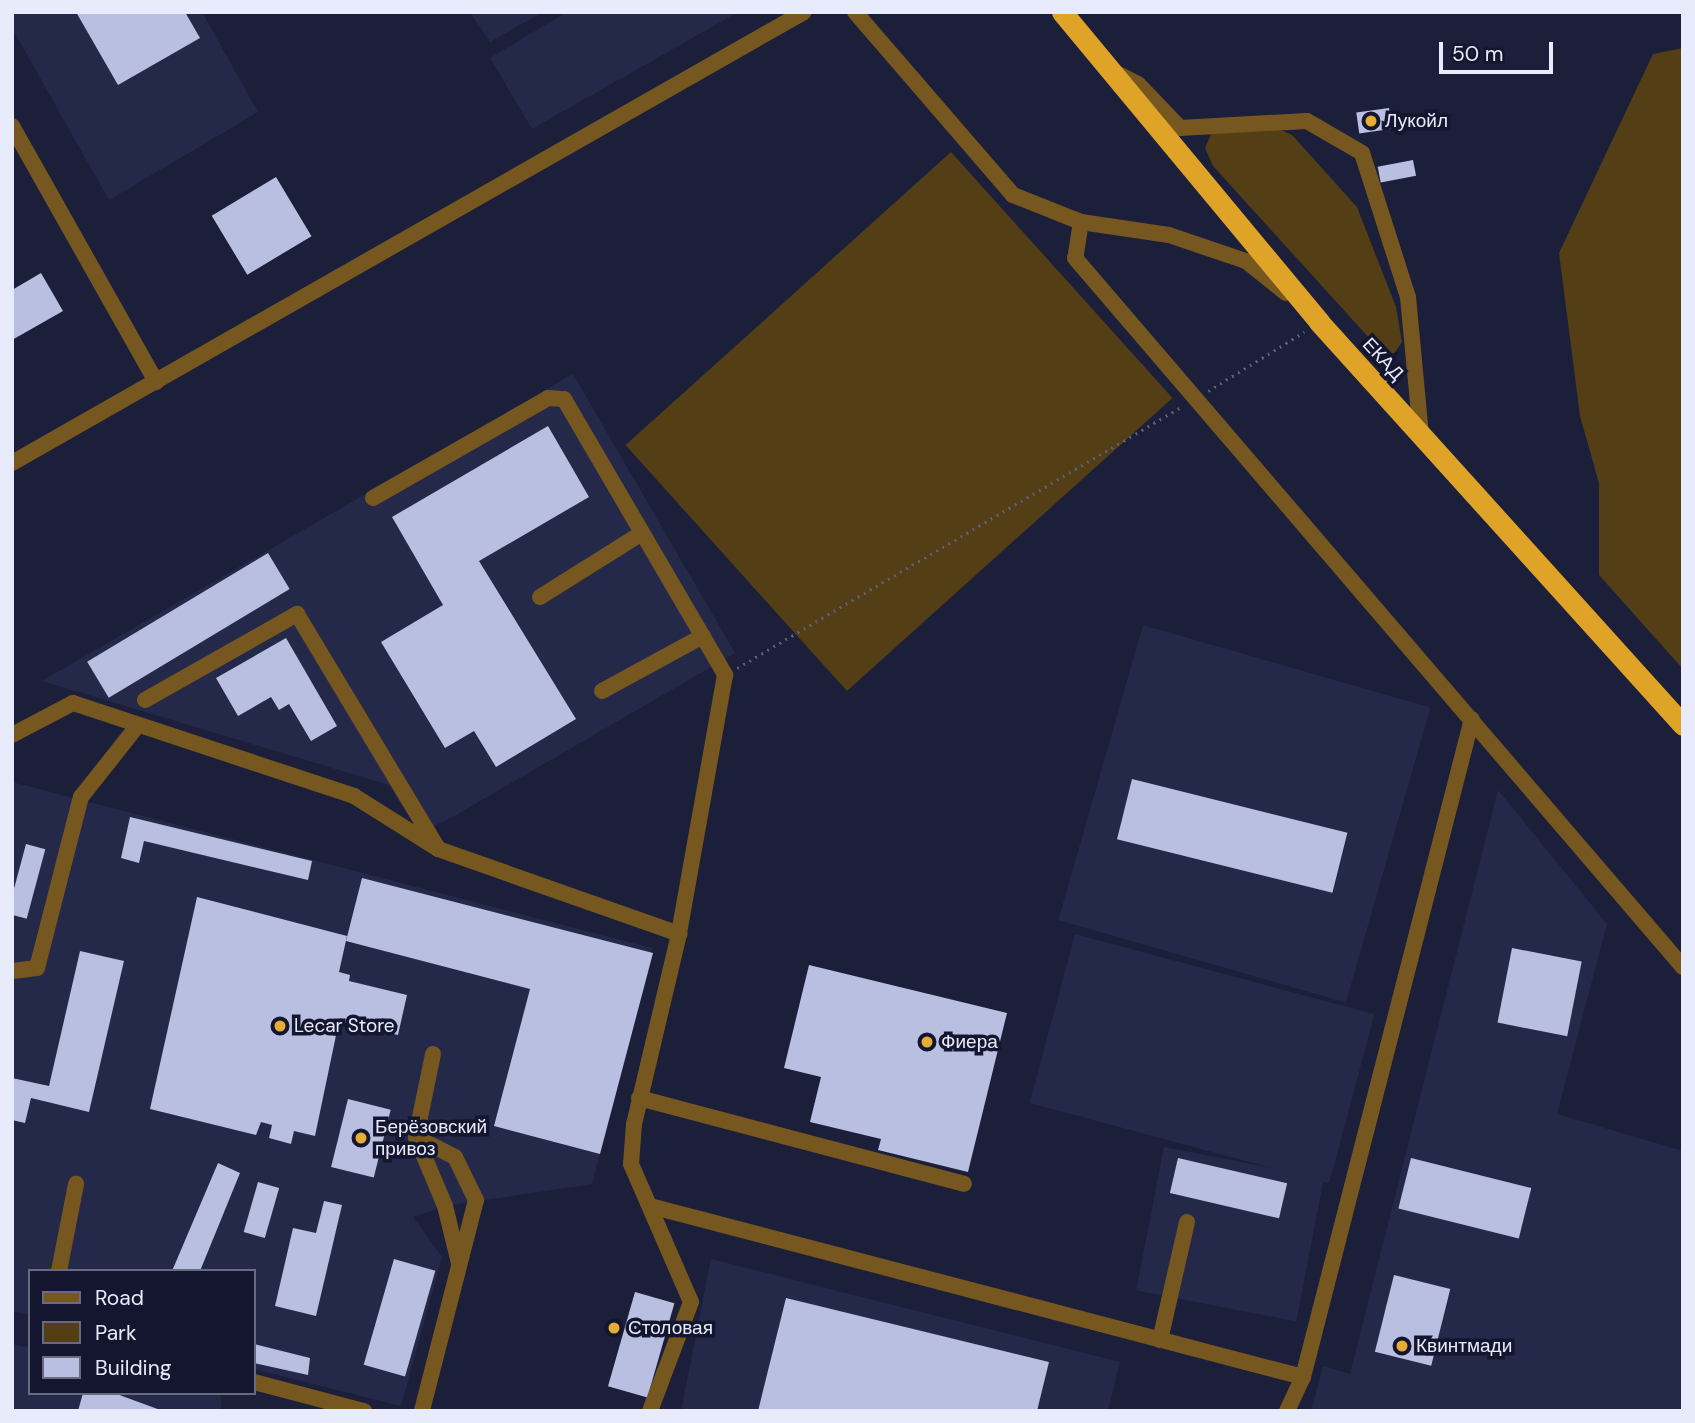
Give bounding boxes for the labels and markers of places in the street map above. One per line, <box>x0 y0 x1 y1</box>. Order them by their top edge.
place label: Лукойл <box>1385 110 1448 132</box>
marker: Лукойл <box>1363 113 1379 129</box>
place label: Lecar Store <box>294 1015 395 1037</box>
marker: Lecar Store <box>272 1018 288 1034</box>
place label: Фиера <box>941 1031 998 1053</box>
marker: Фиера <box>919 1034 935 1050</box>
place label: Берёзовский привоз <box>375 1116 487 1160</box>
marker: Берёзовский привоз <box>353 1130 369 1146</box>
place label: Столовая <box>628 1317 713 1339</box>
marker: Столовая <box>606 1320 622 1336</box>
place label: Квинтмади <box>1416 1335 1512 1357</box>
marker: Квинтмади <box>1394 1338 1410 1354</box>

